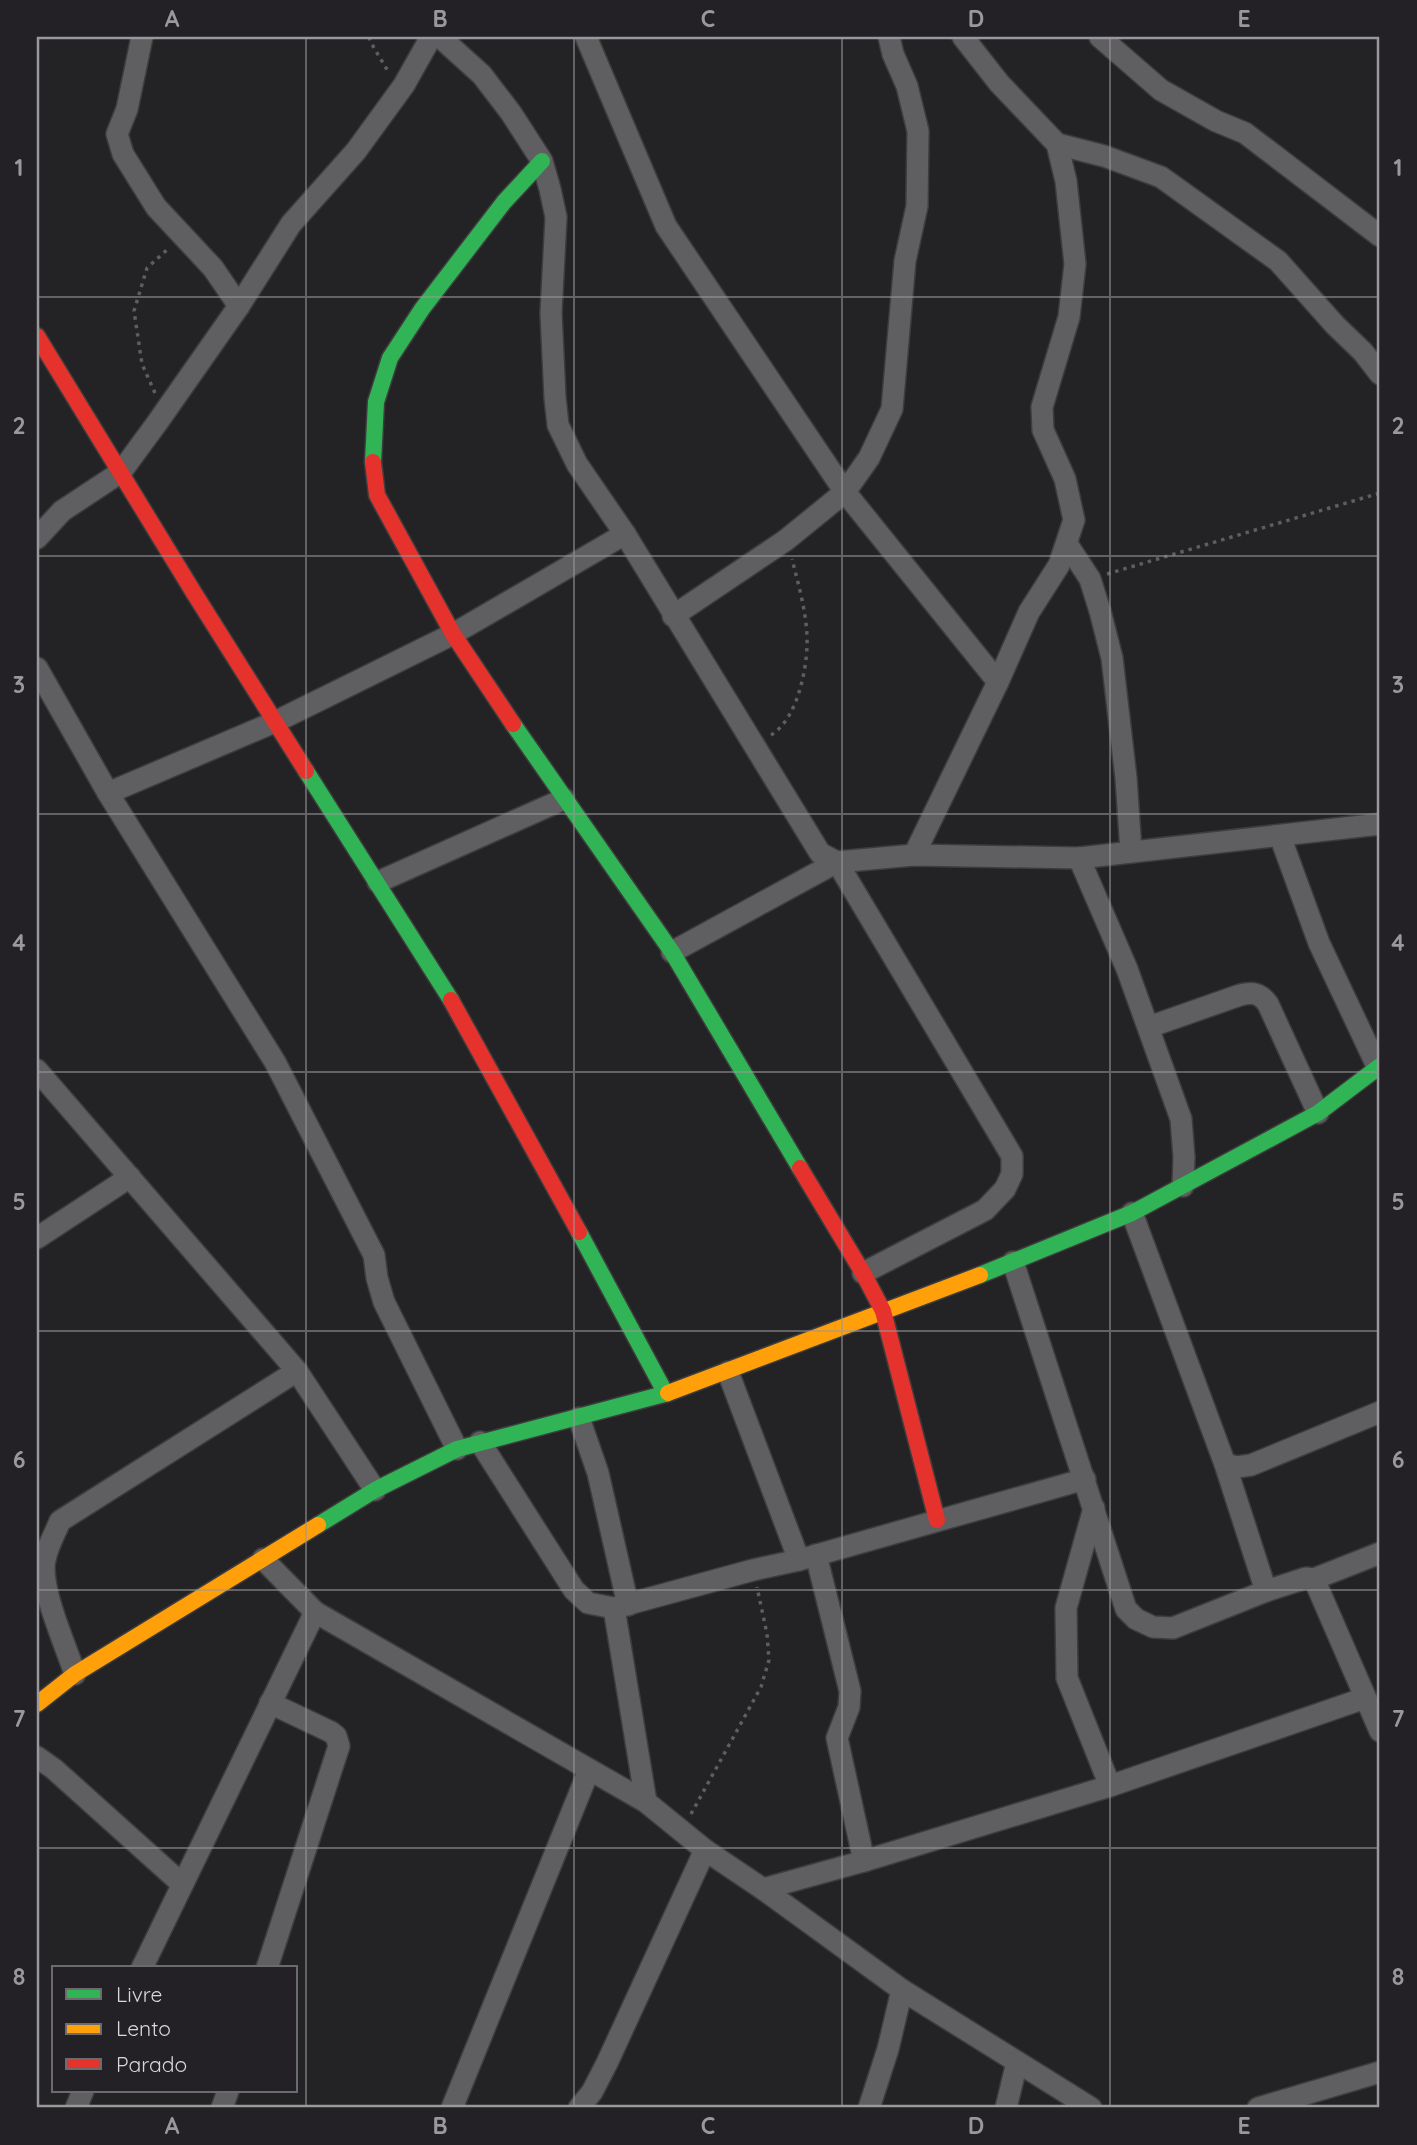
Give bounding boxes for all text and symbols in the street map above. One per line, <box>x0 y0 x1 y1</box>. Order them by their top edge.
text: A <box>165 4 180 33</box>
text: B <box>432 4 448 33</box>
text: C <box>701 4 715 33</box>
text: D <box>968 4 984 33</box>
text: E <box>1237 4 1251 33</box>
text: 1 <box>15 153 23 182</box>
text: 1 <box>1394 153 1402 182</box>
text: 2 <box>12 411 26 440</box>
text: 2 <box>1391 411 1405 440</box>
text: 3 <box>13 670 25 699</box>
text: 3 <box>1392 670 1404 699</box>
text: 4 <box>12 928 26 957</box>
text: 4 <box>1391 928 1405 957</box>
text: 5 <box>12 1187 26 1216</box>
text: 5 <box>1391 1187 1405 1216</box>
text: 6 <box>13 1445 25 1474</box>
text: 6 <box>1392 1445 1404 1474</box>
text: 7 <box>13 1704 26 1733</box>
text: 7 <box>1392 1704 1405 1733</box>
text: 8 <box>13 1962 25 1991</box>
text: 8 <box>1392 1962 1404 1991</box>
legend <box>52 1966 298 2092</box>
text: Livre <box>116 1981 162 2007</box>
text: Lento <box>116 2015 171 2041</box>
text: Parado <box>116 2051 187 2077</box>
text: A <box>165 2111 180 2140</box>
text: B <box>432 2111 448 2140</box>
text: C <box>701 2111 715 2140</box>
text: D <box>968 2111 984 2140</box>
text: E <box>1237 2111 1251 2140</box>

